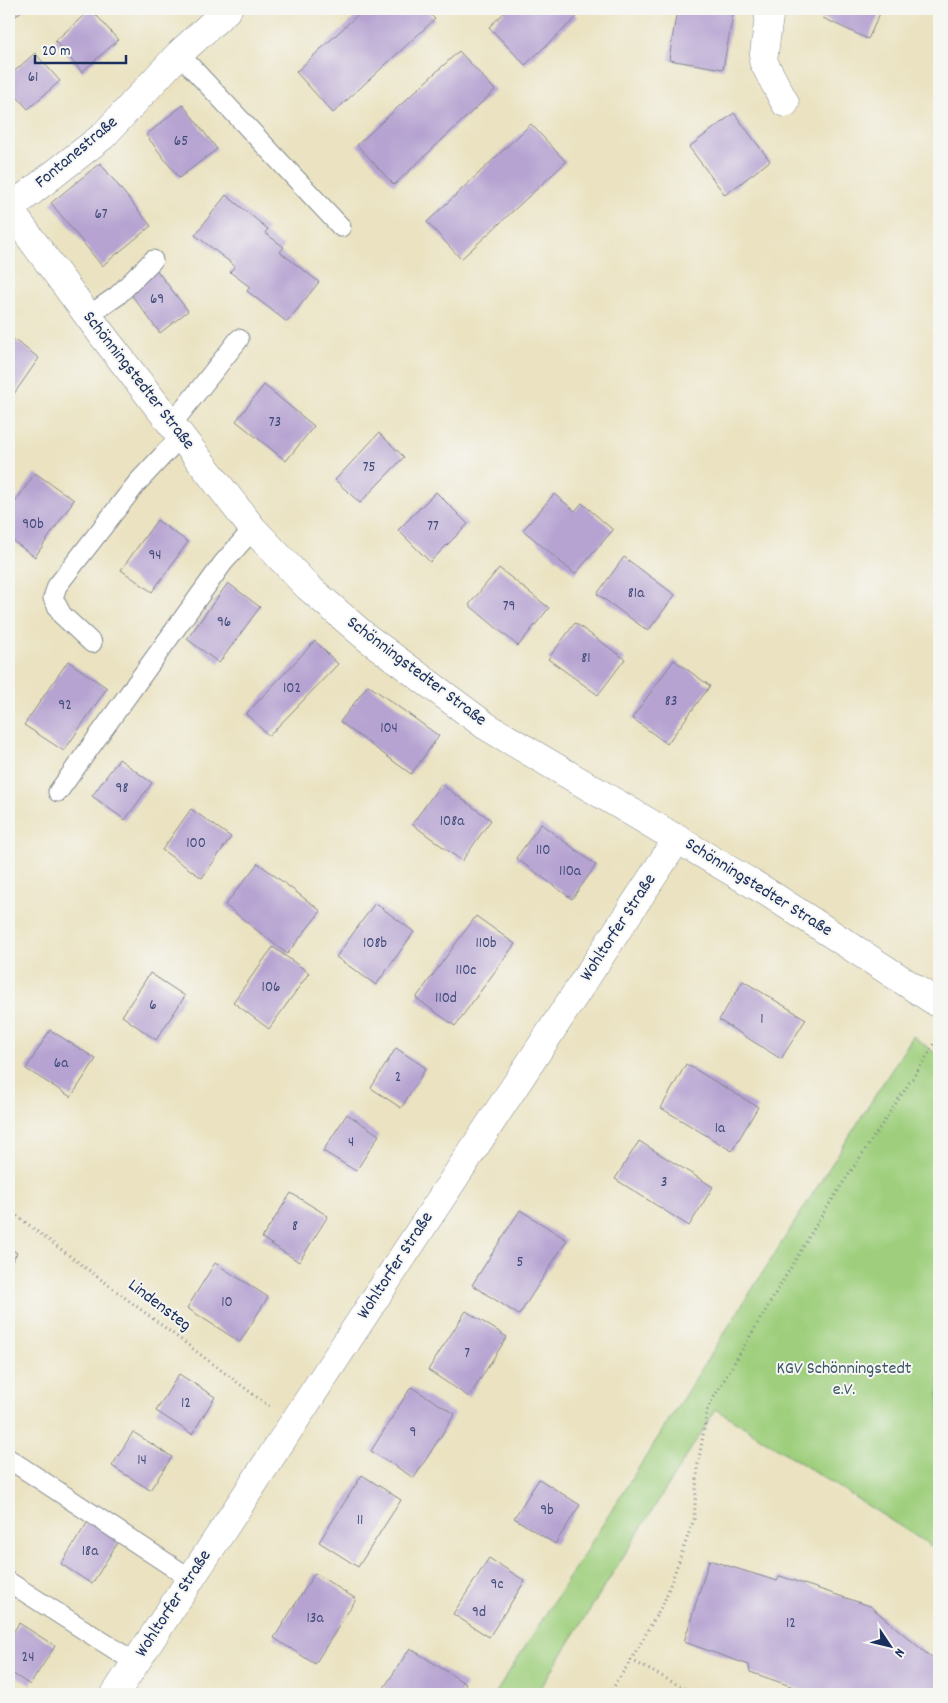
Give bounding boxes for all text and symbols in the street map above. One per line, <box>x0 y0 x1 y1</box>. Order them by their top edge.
scale bar <box>35 32 126 64</box>
text: 20 m <box>42 41 70 63</box>
house number: 61 <box>28 67 38 89</box>
street label: Fontanestraße <box>30 111 124 195</box>
house number: 65 <box>174 131 188 153</box>
house number: 67 <box>94 204 108 226</box>
house number: 69 <box>150 289 164 311</box>
street label: Schönningstedter Straße <box>76 306 200 456</box>
house number: 73 <box>269 412 281 434</box>
house number: 75 <box>363 457 375 479</box>
house number: 90b <box>22 514 44 536</box>
house number: 77 <box>427 516 439 538</box>
house number: 94 <box>148 545 162 567</box>
house number: 81a <box>628 583 645 605</box>
house number: 79 <box>503 596 515 618</box>
street label: Schönningstedter Straße <box>341 611 491 733</box>
house number: 96 <box>217 612 231 634</box>
house number: 81 <box>581 648 591 670</box>
house number: 102 <box>283 678 301 700</box>
house number: 83 <box>665 691 677 713</box>
house number: 92 <box>58 695 72 717</box>
house number: 104 <box>380 718 398 740</box>
house number: 98 <box>116 778 128 800</box>
house number: 108a <box>440 811 465 833</box>
street label: Schönningstedter Straße <box>679 832 837 944</box>
house number: 100 <box>186 833 206 855</box>
house number: 110 <box>536 840 550 862</box>
house number: 110a <box>559 861 582 883</box>
street label: Wohltorfer Straße <box>575 869 663 987</box>
house number: 108b <box>363 933 387 955</box>
house number: 110b <box>475 933 497 955</box>
house number: 110c <box>456 960 476 982</box>
house number: 106 <box>262 977 280 999</box>
house number: 110d <box>435 988 457 1010</box>
house number: 6 <box>149 995 157 1017</box>
house number: 1 <box>760 1009 764 1031</box>
house number: 6a <box>54 1053 69 1075</box>
house number: 2 <box>395 1067 401 1089</box>
house number: 1a <box>715 1118 726 1140</box>
house number: 4 <box>348 1132 354 1154</box>
house number: 3 <box>661 1172 667 1194</box>
street label: Wohltorfer Straße <box>352 1207 440 1325</box>
house number: 8 <box>292 1216 298 1238</box>
house number: 5 <box>517 1252 524 1274</box>
street label: Lindensteg <box>122 1274 196 1338</box>
house number: 10 <box>221 1292 233 1314</box>
house number: 7 <box>464 1343 470 1365</box>
park label: KGV Schönningstedt e.V. <box>777 1357 912 1403</box>
house number: 12 <box>181 1393 191 1415</box>
house number: 9 <box>410 1422 416 1444</box>
house number: 14 <box>137 1450 147 1472</box>
house number: 9b <box>540 1500 554 1522</box>
house number: 11 <box>357 1510 363 1532</box>
house number: 18a <box>82 1541 99 1563</box>
street label: Wohltorfer Straße <box>130 1545 218 1663</box>
house number: 9c <box>491 1574 503 1596</box>
house number: 9d <box>472 1602 486 1624</box>
house number: 13a <box>307 1608 324 1630</box>
house number: 12 <box>786 1613 796 1635</box>
north arrow <box>866 1620 916 1670</box>
text: N <box>889 1644 909 1661</box>
house number: 24 <box>22 1647 34 1669</box>

